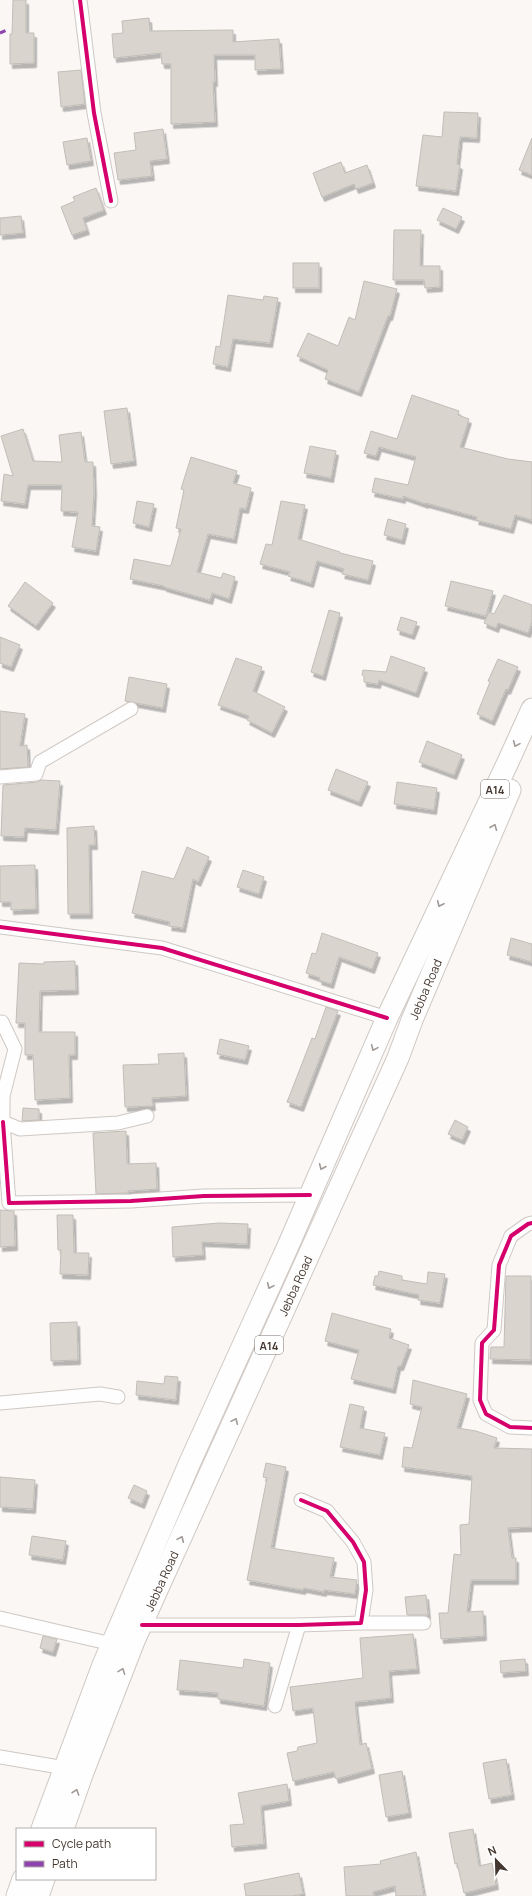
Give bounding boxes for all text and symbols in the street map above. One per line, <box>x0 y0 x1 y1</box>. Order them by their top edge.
one-way arrow <box>513 740 521 748</box>
road number: A14 <box>481 780 509 798</box>
one-way arrow <box>490 824 498 831</box>
one-way arrow <box>437 900 445 907</box>
street label: Jebba Road <box>405 956 446 1022</box>
one-way arrow <box>371 1043 379 1051</box>
one-way arrow <box>319 1162 327 1170</box>
street label: Jebba Road <box>274 1253 316 1319</box>
one-way arrow <box>267 1282 275 1289</box>
road number: A14 <box>255 1336 283 1354</box>
one-way arrow <box>230 1417 238 1424</box>
one-way arrow <box>176 1536 184 1544</box>
street label: Jebba Road <box>140 1548 182 1614</box>
one-way arrow <box>118 1667 126 1674</box>
one-way arrow <box>72 1789 80 1796</box>
legend <box>16 1828 156 1880</box>
text: Cycle path <box>52 1835 111 1852</box>
north arrow <box>476 1840 516 1880</box>
text: N <box>485 1842 499 1859</box>
text: Path <box>52 1855 78 1872</box>

